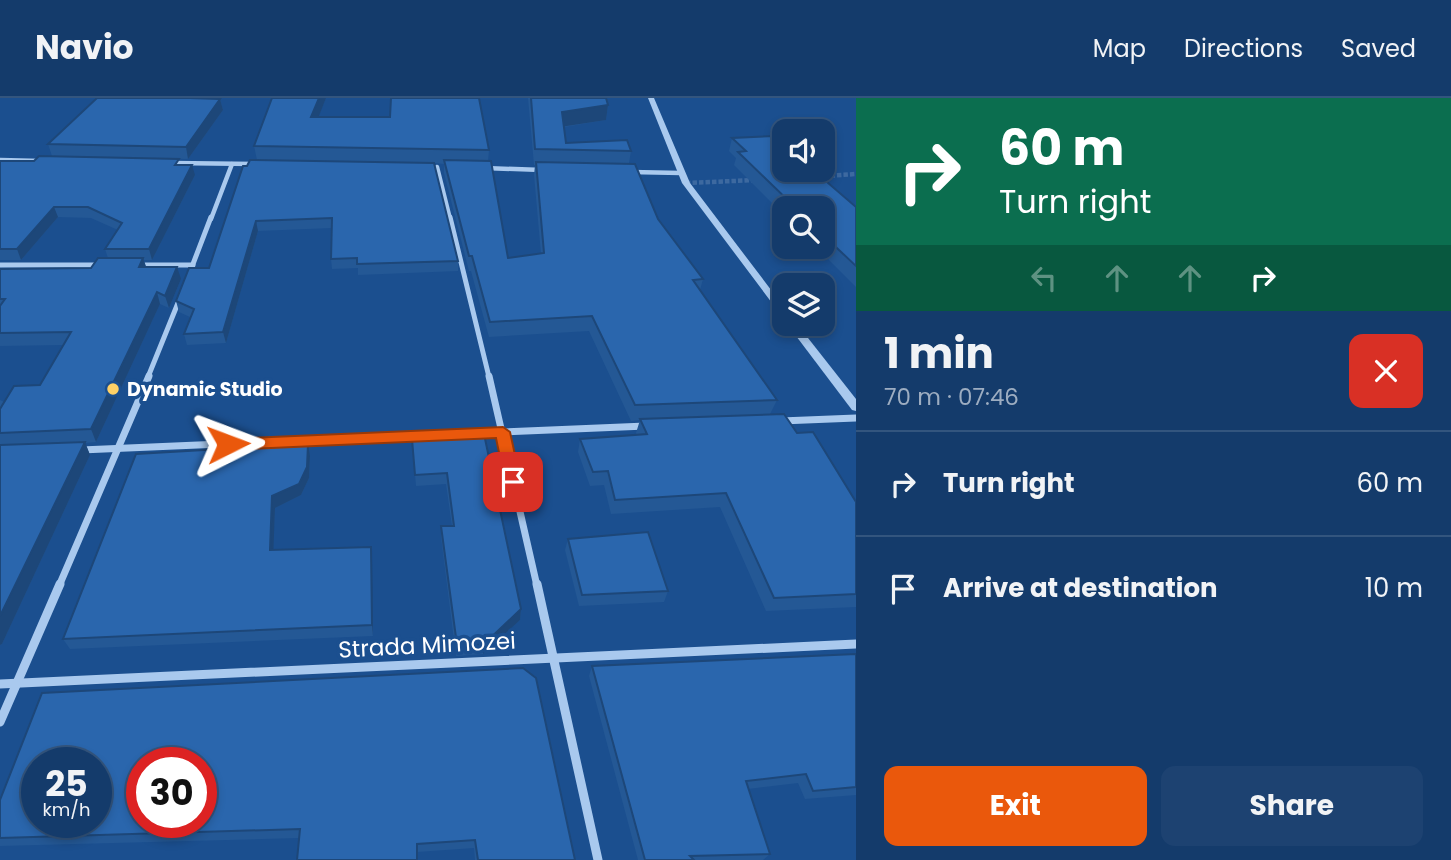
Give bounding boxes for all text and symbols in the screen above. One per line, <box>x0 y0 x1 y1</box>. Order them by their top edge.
text: Navio <box>35 24 134 71</box>
text: Map <box>1093 32 1146 65</box>
text: Directions <box>1184 32 1303 65</box>
text: Saved <box>1341 32 1416 65</box>
text: 60 m <box>999 114 1124 182</box>
map controls <box>772 119 835 336</box>
button: sound <box>772 119 835 182</box>
icon: right <box>884 126 975 217</box>
text: Turn right <box>999 179 1151 224</box>
button: search <box>772 196 835 259</box>
icon: left <box>1025 259 1063 297</box>
icon: ahead <box>1098 259 1136 297</box>
icon: ahead <box>1171 259 1209 297</box>
icon: right <box>1244 259 1282 297</box>
button: layers <box>772 273 835 336</box>
text: 1 min <box>884 324 994 383</box>
button: close <box>1349 334 1423 408</box>
place label: Dynamic Studio <box>127 376 283 403</box>
marker: Dynamic Studio <box>105 381 121 397</box>
text: 70 m · 07:46 <box>884 381 1019 413</box>
position arrow <box>191 407 265 481</box>
pin <box>483 452 543 512</box>
icon: arrive <box>494 463 532 501</box>
icon: right <box>884 465 922 503</box>
text: Turn right <box>943 465 1075 501</box>
text: 60 m <box>1356 465 1423 501</box>
icon: arrive <box>884 570 922 608</box>
text: Arrive at destination <box>943 570 1218 606</box>
text: 10 m <box>1365 570 1423 606</box>
street label: Strada Mimozei <box>338 624 516 666</box>
speed limit sign: 30 <box>126 747 217 838</box>
text: 25 <box>45 759 88 808</box>
button: Exit <box>884 766 1147 846</box>
button: Share <box>1161 766 1423 846</box>
text: km/h <box>43 797 90 822</box>

